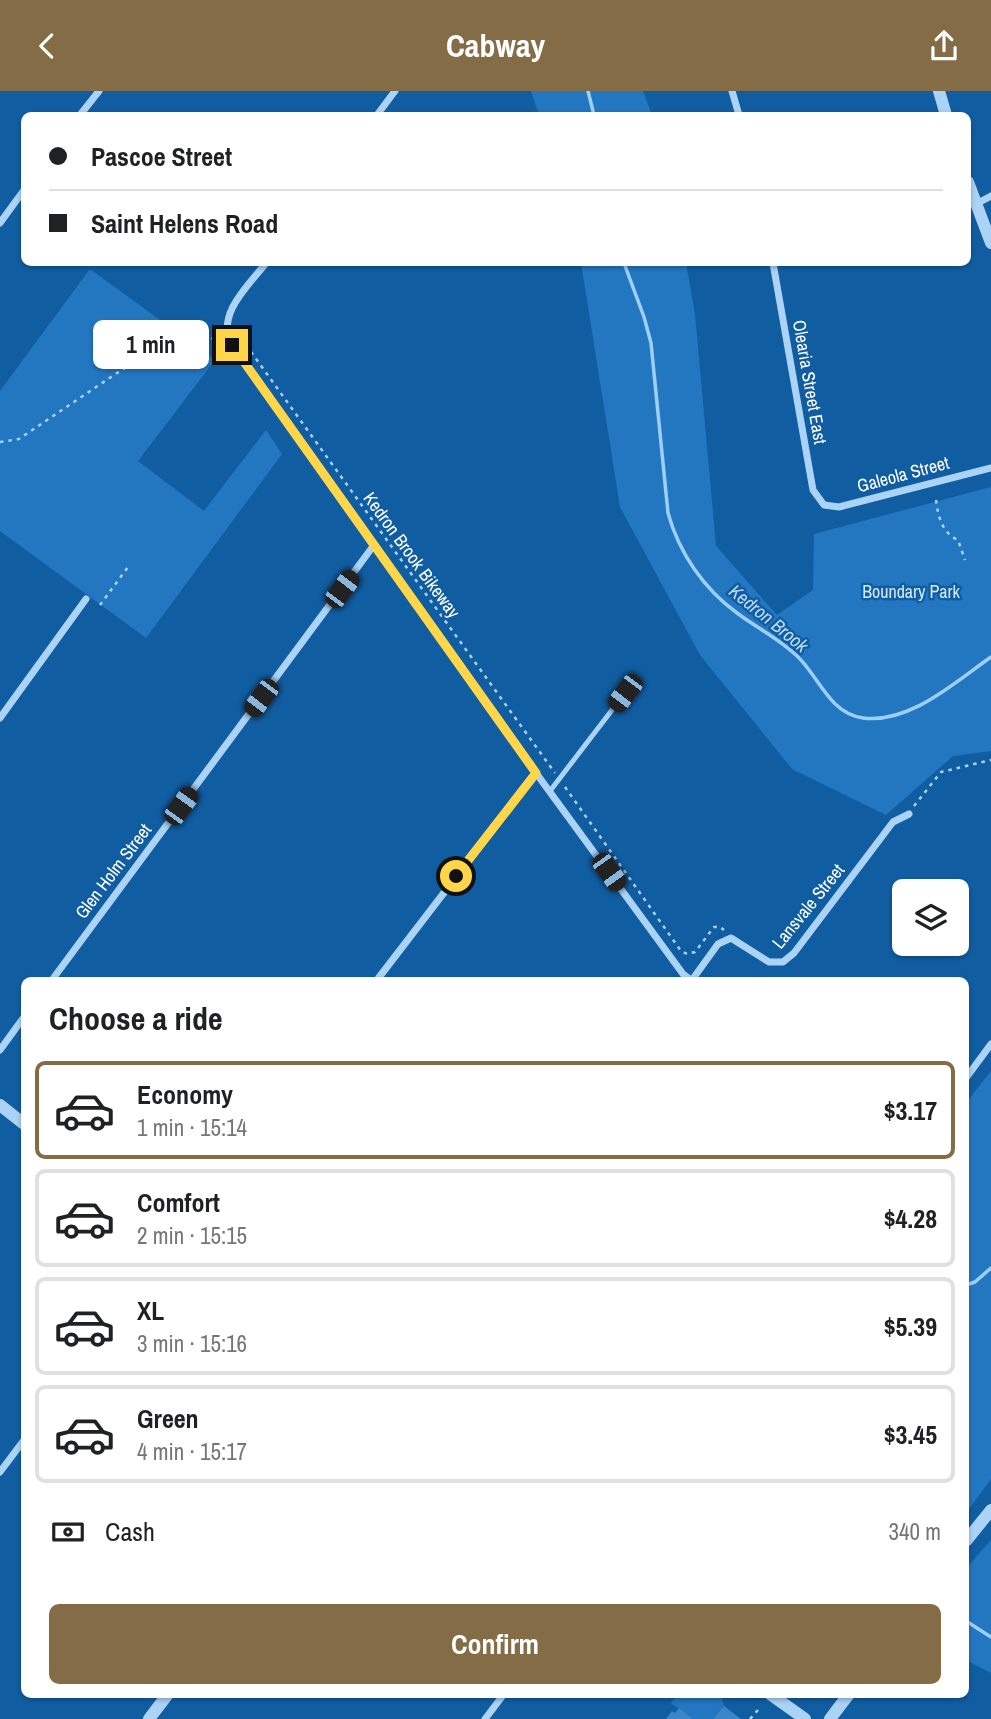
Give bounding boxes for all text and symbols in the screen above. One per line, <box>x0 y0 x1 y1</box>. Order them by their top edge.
text: Cabway <box>446 24 545 67</box>
icon: back <box>28 27 66 65</box>
icon: share <box>925 27 963 65</box>
text: Pascoe Street <box>91 139 232 174</box>
text: Saint Helens Road <box>91 206 278 241</box>
street label: Olearia Street East <box>787 318 833 446</box>
callout: 1 min <box>92 321 208 369</box>
text: 1 min <box>126 329 176 360</box>
route end <box>216 329 248 361</box>
street label: Galeola Street <box>854 450 952 498</box>
street label: Kedron Brook Bikeway <box>358 487 467 624</box>
car <box>321 566 364 612</box>
water label: Kedron Brook <box>724 578 815 659</box>
park label: Boundary Park <box>862 579 960 604</box>
car <box>604 670 647 716</box>
car <box>240 675 283 721</box>
car <box>161 783 202 829</box>
street label: Glen Holm Street <box>69 818 157 924</box>
car <box>589 849 630 895</box>
street label: Lansvale Street <box>766 858 850 954</box>
route start <box>440 860 472 892</box>
map controls <box>892 879 969 956</box>
button: layers <box>892 879 969 956</box>
text: Choose a ride <box>49 997 223 1040</box>
text: Economy <box>137 1077 233 1112</box>
icon: car <box>53 1079 116 1142</box>
text: $3.17 <box>884 1093 937 1128</box>
text: 1 min · 15:14 <box>137 1112 247 1143</box>
text: Comfort <box>137 1185 220 1220</box>
icon: car <box>53 1187 116 1250</box>
text: $4.28 <box>884 1201 937 1236</box>
text: 2 min · 15:15 <box>137 1220 247 1251</box>
text: XL <box>137 1293 164 1328</box>
icon: car <box>53 1295 116 1358</box>
text: $5.39 <box>884 1309 937 1344</box>
text: 3 min · 15:16 <box>137 1328 247 1359</box>
text: Green <box>137 1401 199 1436</box>
icon: car <box>53 1403 116 1466</box>
text: $3.45 <box>884 1417 937 1452</box>
text: 4 min · 15:17 <box>137 1436 247 1467</box>
icon: cash <box>49 1513 87 1551</box>
text: Cash <box>105 1514 155 1549</box>
text: 340 m <box>889 1516 941 1547</box>
button: Confirm <box>49 1604 941 1684</box>

